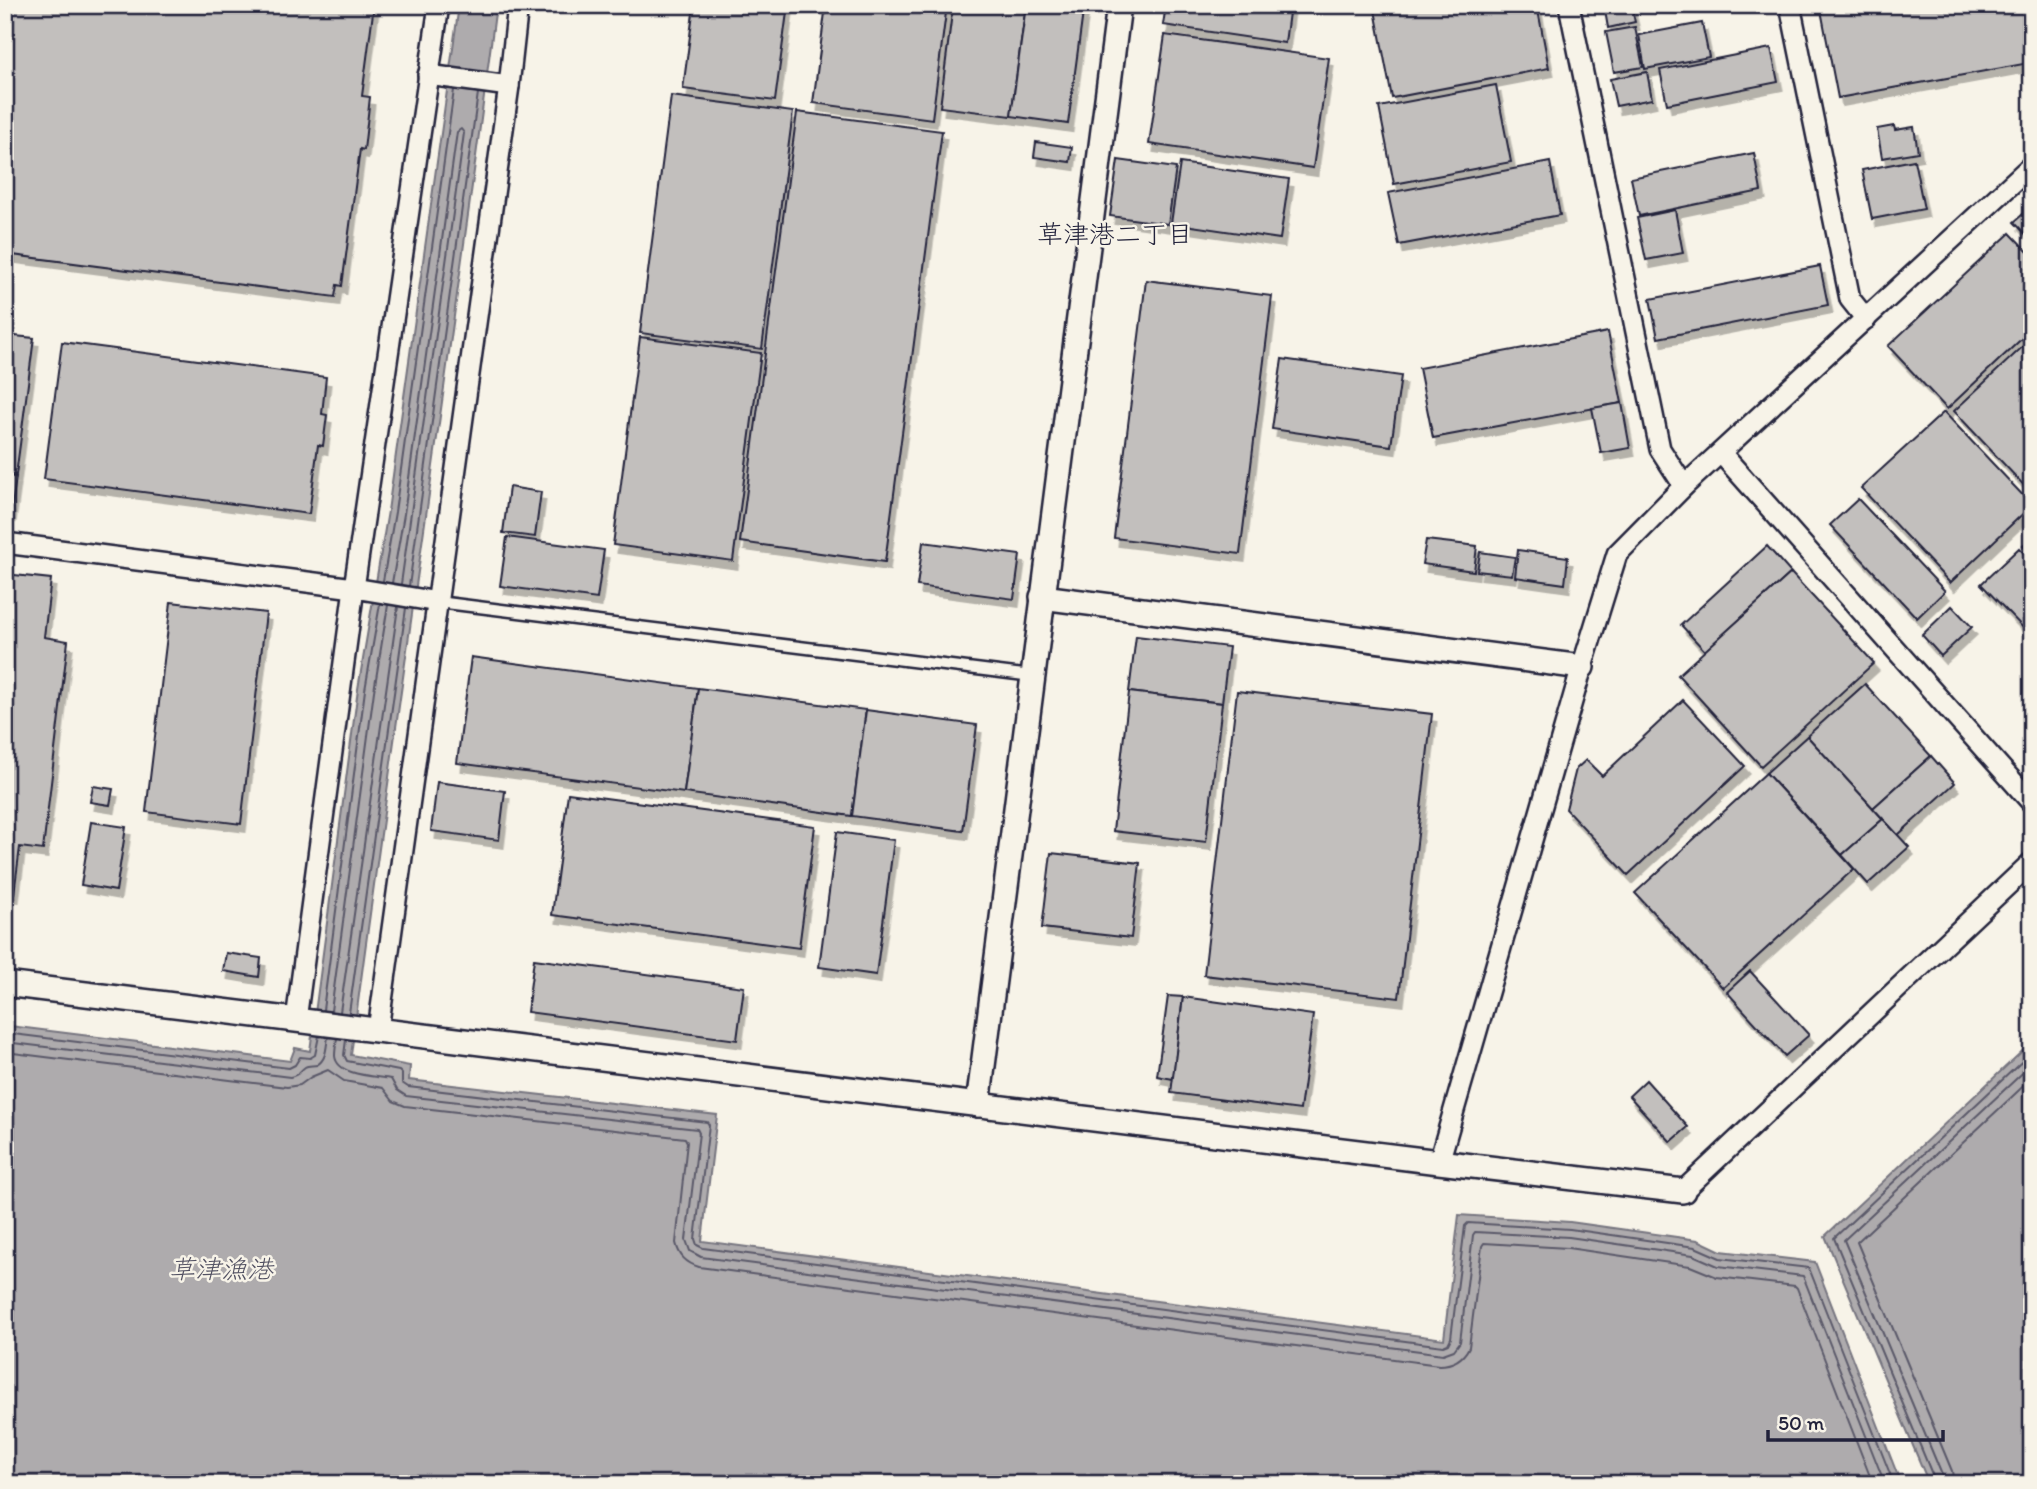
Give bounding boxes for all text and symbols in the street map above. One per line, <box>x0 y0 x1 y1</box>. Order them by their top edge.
district label: 草津港二丁目 <box>1037 218 1193 250</box>
water label: 草津漁港 <box>169 1253 275 1285</box>
scale bar <box>1768 1398 1942 1442</box>
text: 50 m <box>1778 1410 1825 1435</box>

